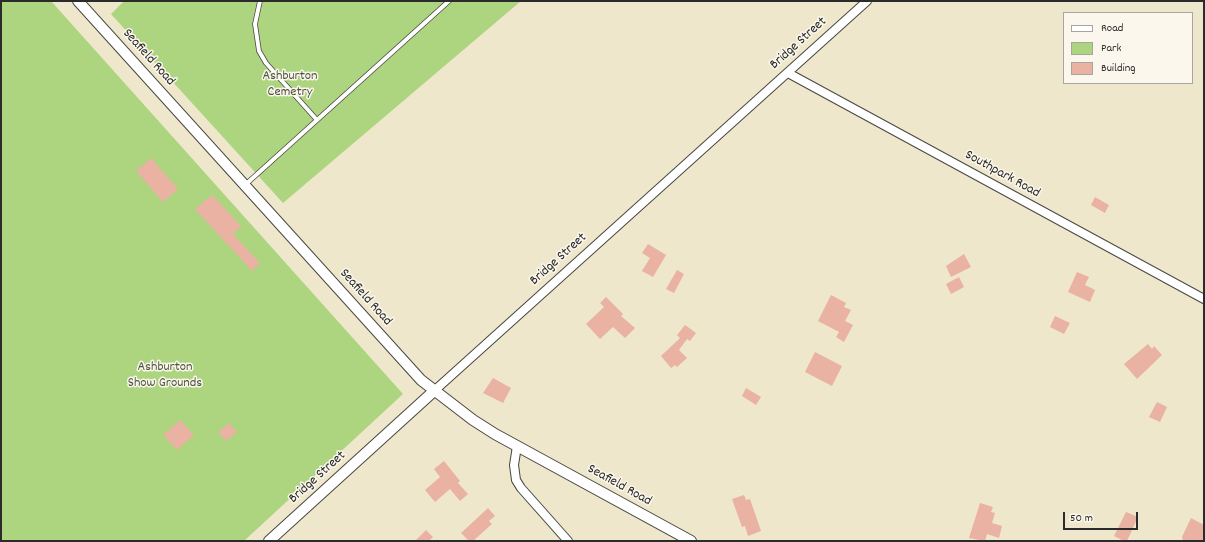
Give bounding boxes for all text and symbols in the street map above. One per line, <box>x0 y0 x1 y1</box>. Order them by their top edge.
legend <box>1063 12 1193 84</box>
street label: Bridge Street <box>767 14 831 74</box>
text: Road <box>1101 20 1123 37</box>
street label: Seafield Road <box>118 26 178 90</box>
text: Park <box>1101 40 1121 57</box>
text: Building <box>1101 60 1136 77</box>
park label: Ashburton Cemetry <box>262 69 318 102</box>
street label: Southpark Road <box>961 147 1043 203</box>
street label: Bridge Street <box>527 230 591 290</box>
street label: Seafield Road <box>335 266 395 330</box>
park label: Ashburton Show Grounds <box>128 360 202 392</box>
street label: Bridge Street <box>286 448 350 508</box>
street label: Seafield Road <box>584 461 654 511</box>
scale bar <box>1065 504 1140 530</box>
text: 50 m <box>1070 510 1093 527</box>

